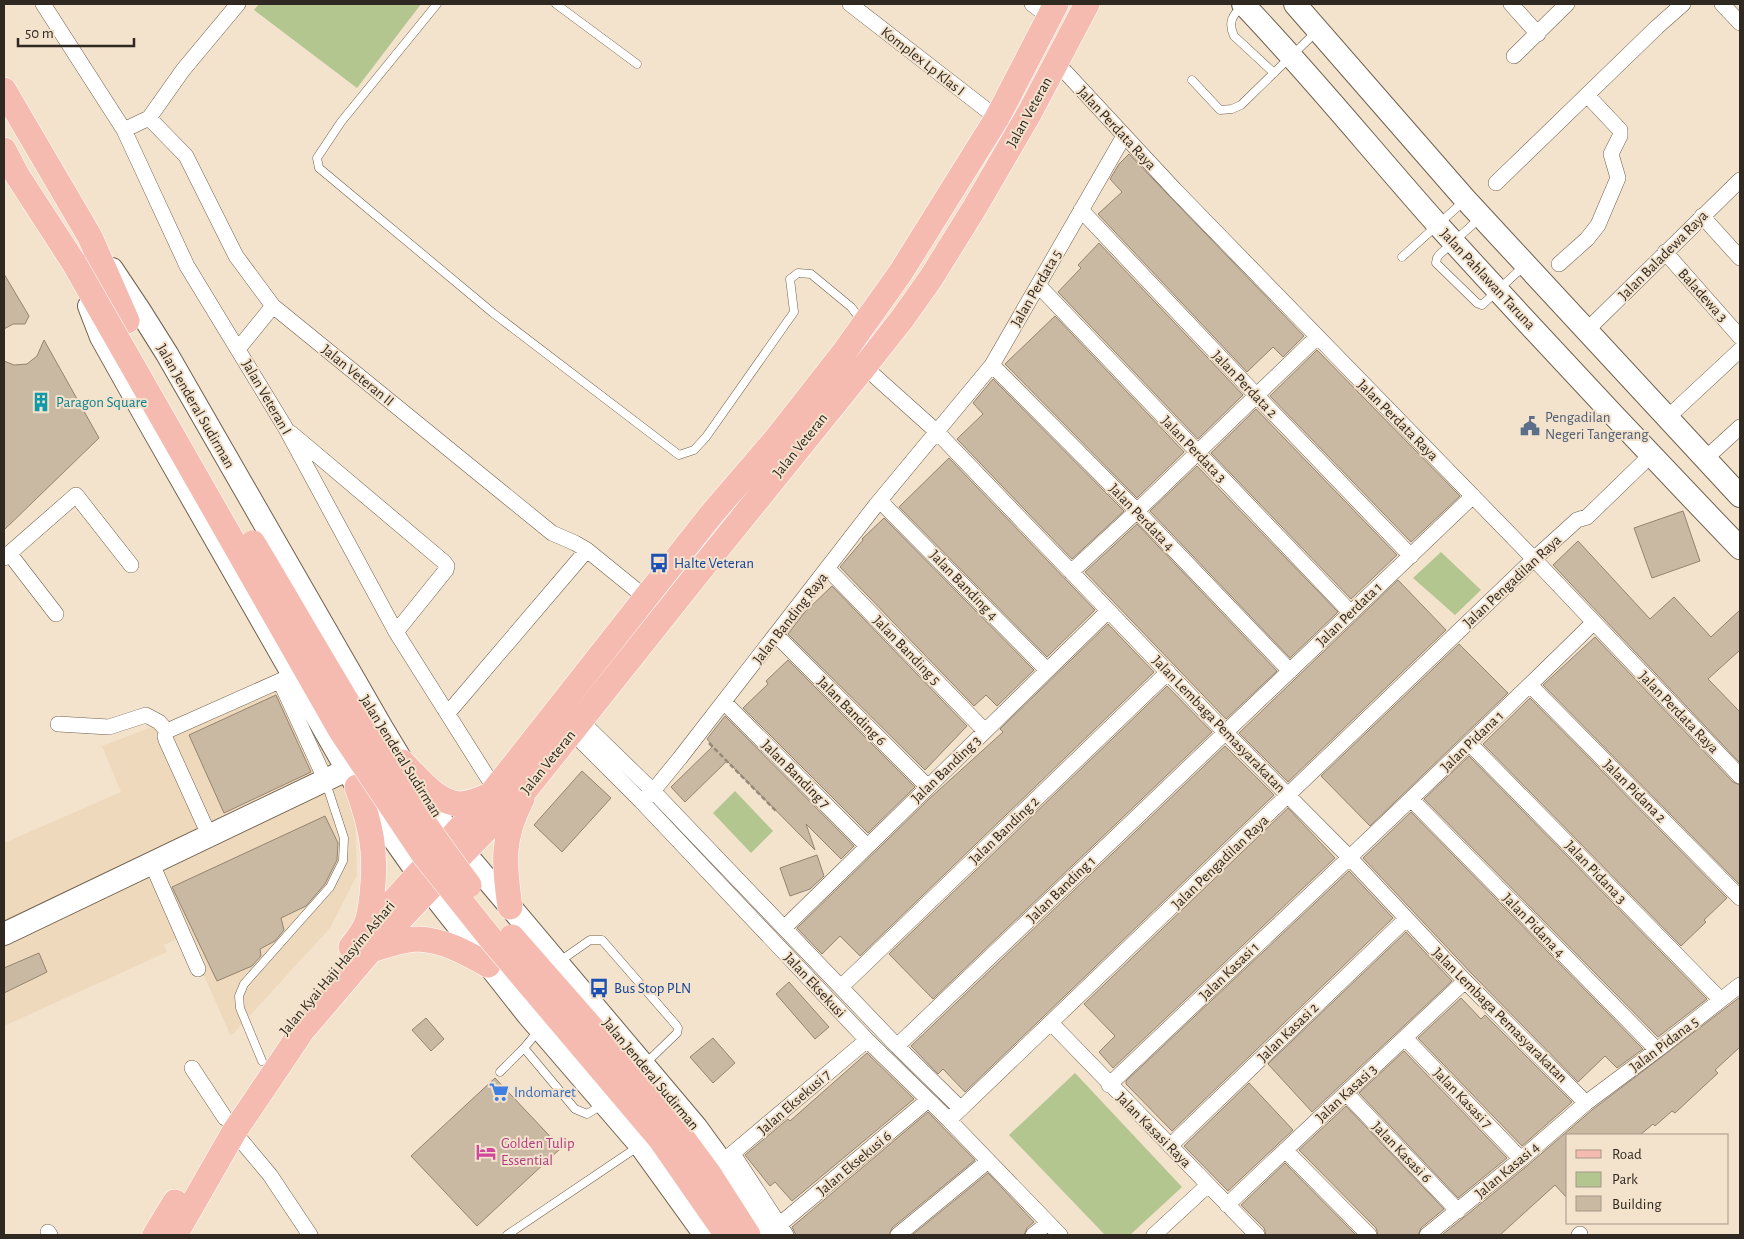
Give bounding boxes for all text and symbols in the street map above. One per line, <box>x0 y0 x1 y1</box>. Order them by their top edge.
scale bar <box>18 15 134 47</box>
street label: Komplex Lp Klas I <box>878 24 967 99</box>
text: 50 m <box>25 26 54 41</box>
street label: Jalan Veteran <box>1004 75 1055 150</box>
street label: Jalan Perdata Raya <box>1074 84 1159 173</box>
street label: Jalan Baladewa Raya <box>1616 208 1711 303</box>
street label: Jalan Pahlawan Taruna <box>1437 226 1538 333</box>
street label: Jalan Perdata 5 <box>1008 247 1064 329</box>
street label: Baladewa 3 <box>1675 266 1730 325</box>
street label: Jalan Jenderal Sudirman <box>154 341 237 471</box>
street label: Jalan Veteran II <box>319 342 397 409</box>
street label: Jalan Perdata 2 <box>1209 348 1280 421</box>
street label: Jalan Veteran I <box>239 357 294 437</box>
street label: Jalan Perdata Raya <box>1354 377 1441 464</box>
building icon: Paragon Square <box>30 391 52 413</box>
place label: Paragon Square <box>56 395 147 410</box>
place label: Pengadilan Negeri Tangerang <box>1545 410 1649 442</box>
street label: Jalan Veteran <box>770 411 831 480</box>
street label: Jalan Perdata 3 <box>1158 413 1229 485</box>
public building icon: Pengadilan Negeri Tangerang <box>1519 415 1541 437</box>
street label: Jalan Perdata 4 <box>1106 481 1177 554</box>
street label: Jalan Pengadilan Raya <box>1460 532 1564 630</box>
street label: Jalan Banding 4 <box>927 548 1001 623</box>
bus stop icon: Halte Veteran <box>648 552 670 574</box>
place label: Halte Veteran <box>674 556 754 571</box>
street label: Jalan Banding Raya <box>750 570 831 667</box>
street label: Jalan Perdata 1 <box>1314 579 1385 649</box>
street label: Jalan Banding 5 <box>870 613 943 688</box>
street label: Jalan Lembaga Pemasyarakatan <box>1149 653 1288 796</box>
street label: Jalan Perdata Raya <box>1636 668 1721 756</box>
street label: Jalan Banding 6 <box>814 674 889 749</box>
street label: Jalan Jenderal Sudirman <box>357 693 444 820</box>
street label: Jalan Pidana 1 <box>1438 708 1506 775</box>
street label: Jalan Veteran <box>518 728 579 797</box>
street label: Jalan Banding 3 <box>909 733 984 806</box>
street label: Jalan Banding 7 <box>759 737 833 811</box>
street label: Jalan Pidana 2 <box>1600 757 1669 826</box>
street label: Jalan Banding 2 <box>967 793 1042 867</box>
street label: Jalan Pengadilan Raya <box>1169 813 1272 912</box>
street label: Jalan Pidana 3 <box>1562 838 1629 907</box>
street label: Jalan Banding 1 <box>1024 853 1098 926</box>
street label: Jalan Pidana 4 <box>1500 891 1568 960</box>
street label: Jalan Kyai Haji Hasyim Ashari <box>277 898 398 1038</box>
street label: Jalan Kasasi 1 <box>1197 939 1262 1003</box>
street label: Jalan Lembaga Pemasyarakatan <box>1429 945 1570 1086</box>
street label: Jalan Eksekusi <box>781 950 848 1021</box>
bus stop icon: Bus Stop PLN <box>588 977 610 999</box>
place label: Bus Stop PLN <box>614 981 691 996</box>
street label: Jalan Kasasi 2 <box>1255 1000 1322 1065</box>
street label: Jalan Pidana 5 <box>1627 1014 1701 1075</box>
street label: Jalan Jenderal Sudirman <box>600 1016 702 1133</box>
street label: Jalan Kasasi 3 <box>1313 1062 1380 1125</box>
street label: Jalan Kasasi 7 <box>1430 1065 1495 1131</box>
street label: Jalan Eksekusi 7 <box>755 1067 834 1138</box>
supermarket icon: Indomaret <box>488 1081 510 1103</box>
place label: Indomaret <box>514 1085 576 1100</box>
street label: Jalan Kasasi Raya <box>1113 1090 1194 1171</box>
street label: Jalan Kasasi 6 <box>1369 1119 1434 1186</box>
street label: Jalan Eksekusi 6 <box>814 1128 894 1199</box>
legend <box>1566 1134 1729 1224</box>
place label: Golden Tulip Essential <box>501 1136 575 1168</box>
street label: Jalan Kasasi 4 <box>1472 1139 1542 1201</box>
hotel icon: Golden Tulip Essential <box>475 1141 497 1163</box>
text: Road <box>1612 1147 1642 1162</box>
text: Park <box>1612 1172 1638 1187</box>
text: Building <box>1612 1197 1662 1212</box>

